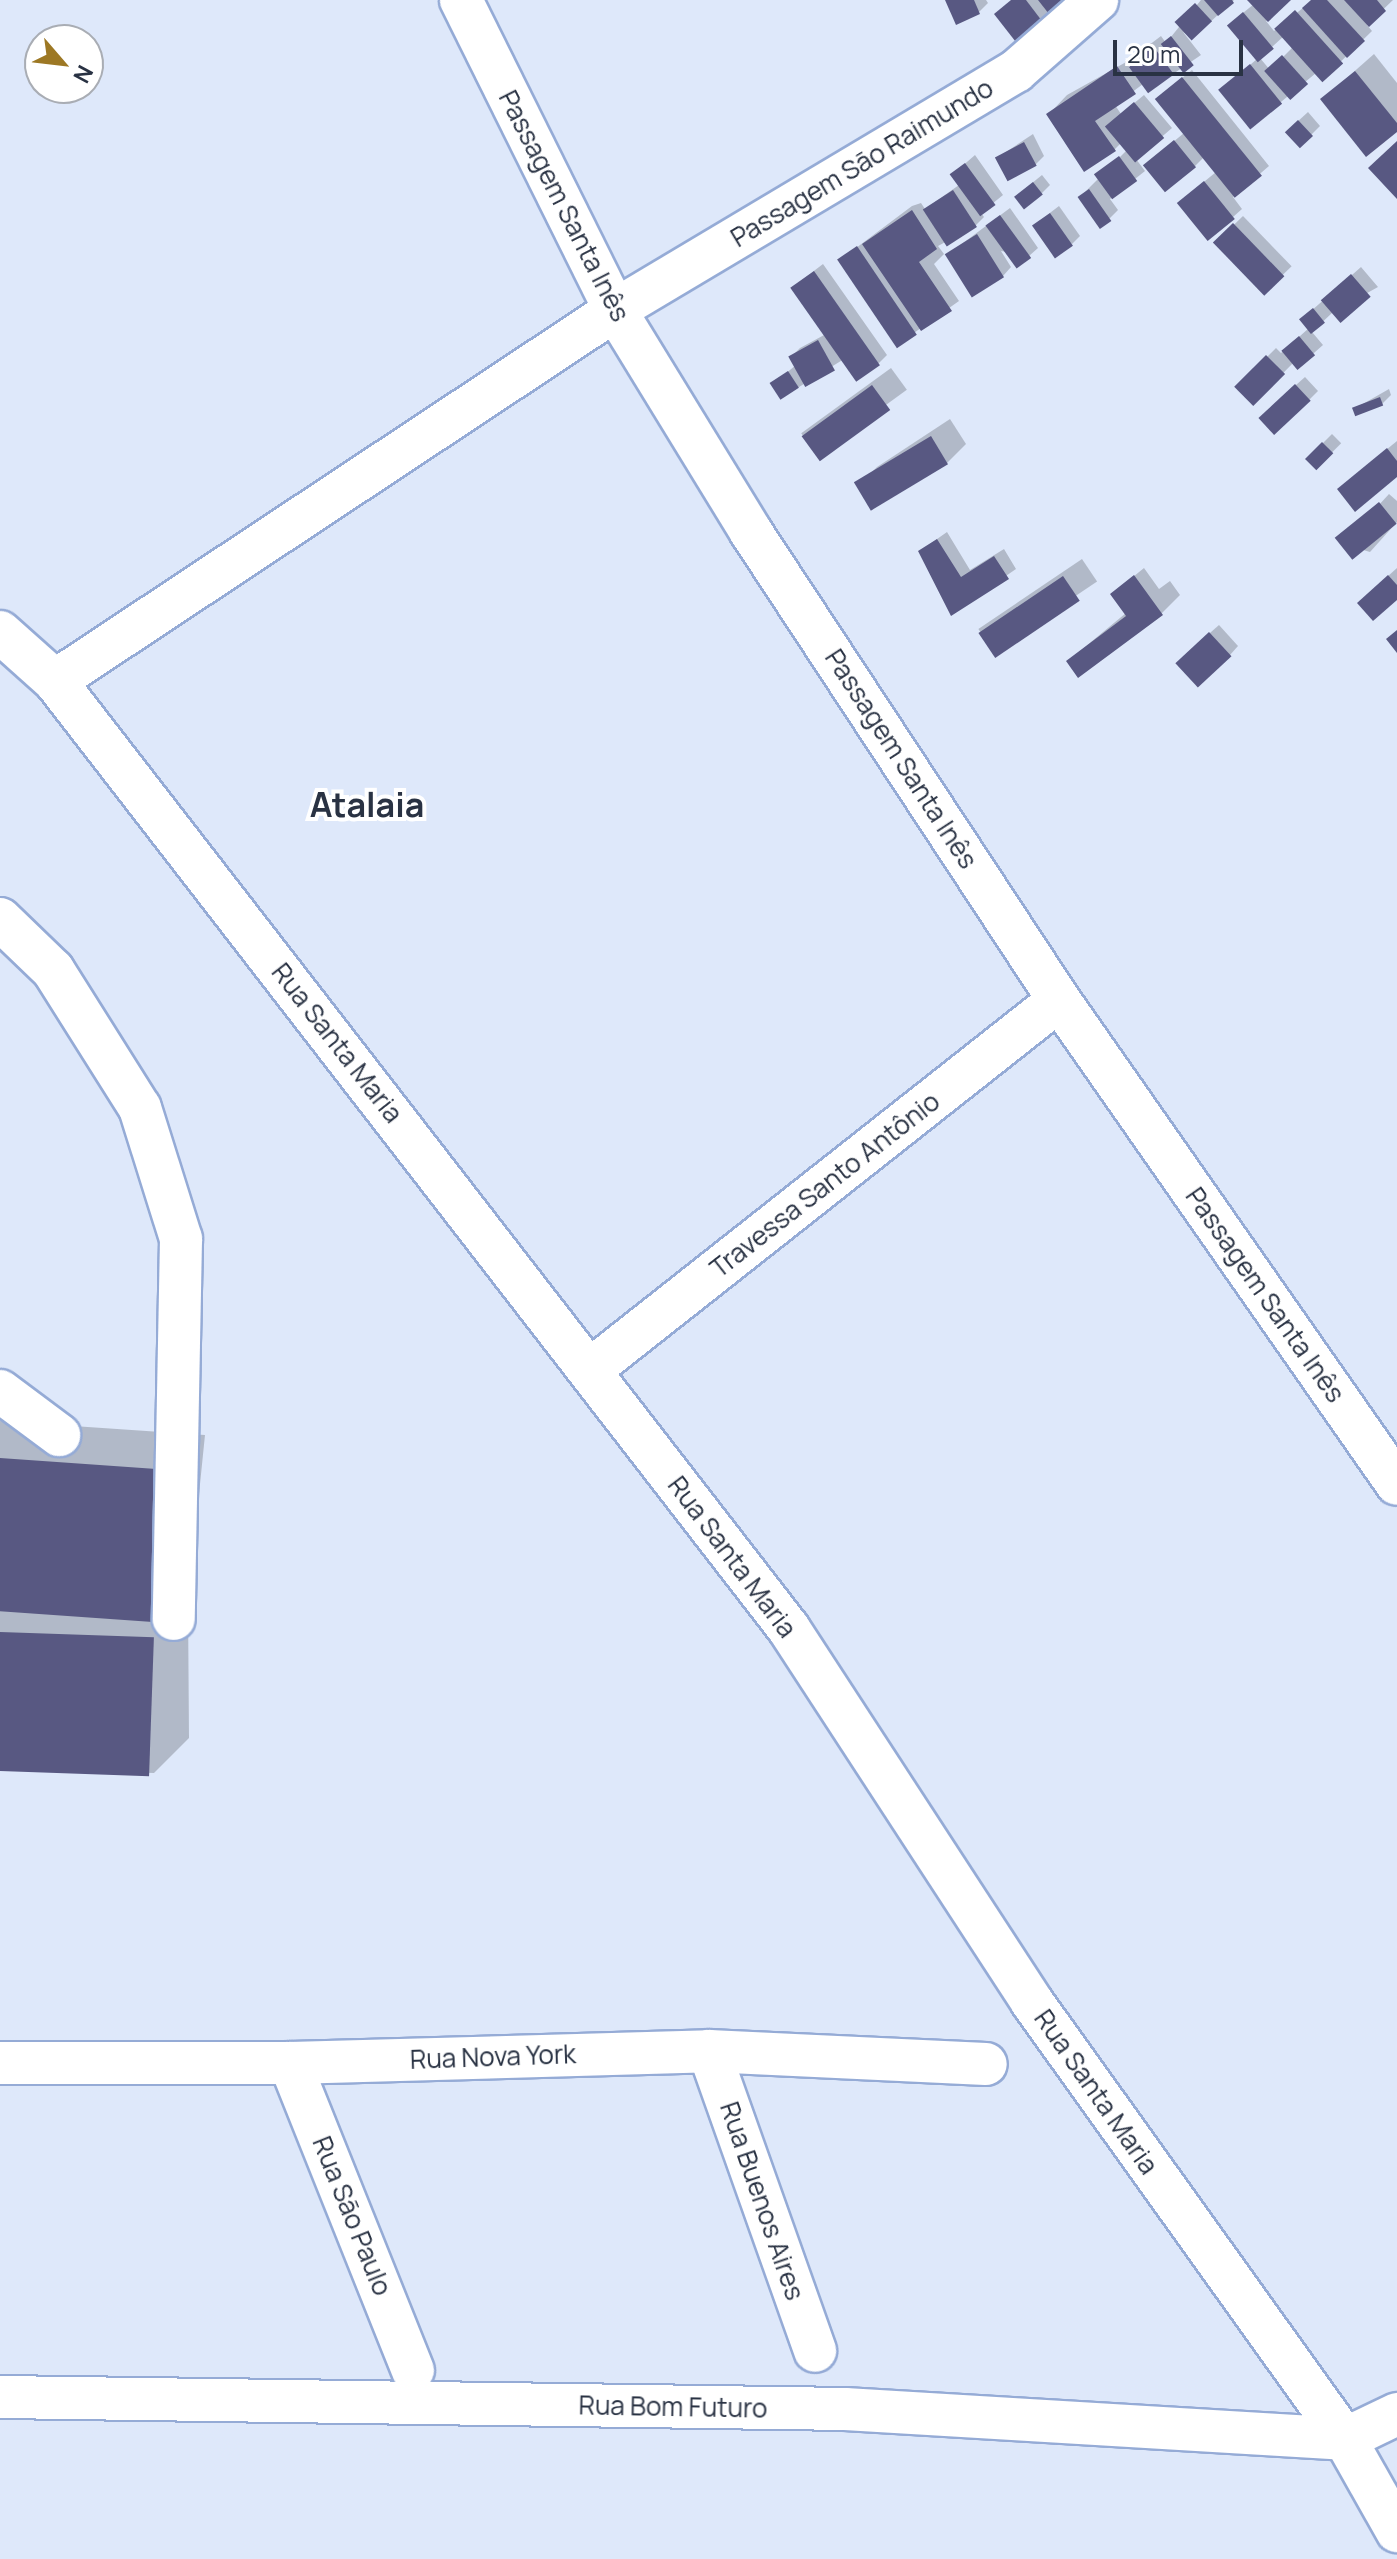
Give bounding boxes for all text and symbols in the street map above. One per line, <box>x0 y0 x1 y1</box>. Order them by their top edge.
north arrow <box>24 24 104 104</box>
scale bar <box>1117 24 1247 74</box>
text: 20 m <box>1127 37 1180 70</box>
text: N <box>66 60 100 88</box>
street label: Passagem São Raimundo <box>725 72 999 254</box>
street label: Passagem Santa Inês <box>492 85 636 327</box>
street label: Passagem Santa Inês <box>818 644 984 874</box>
district label: Atalaia <box>310 785 424 825</box>
street label: Rua Santa Maria <box>265 957 409 1129</box>
street label: Travessa Santo Antônio <box>704 1086 946 1284</box>
street label: Passagem Santa Inês <box>1179 1182 1351 1408</box>
street label: Rua Santa Maria <box>661 1470 803 1644</box>
street label: Rua Santa Maria <box>1028 2004 1164 2180</box>
street label: Rua Nova York <box>409 2039 577 2075</box>
street label: Rua Buenos Aires <box>713 2098 811 2304</box>
street label: Rua São Paulo <box>306 2132 398 2300</box>
street label: Rua Bom Futuro <box>578 2390 768 2424</box>

